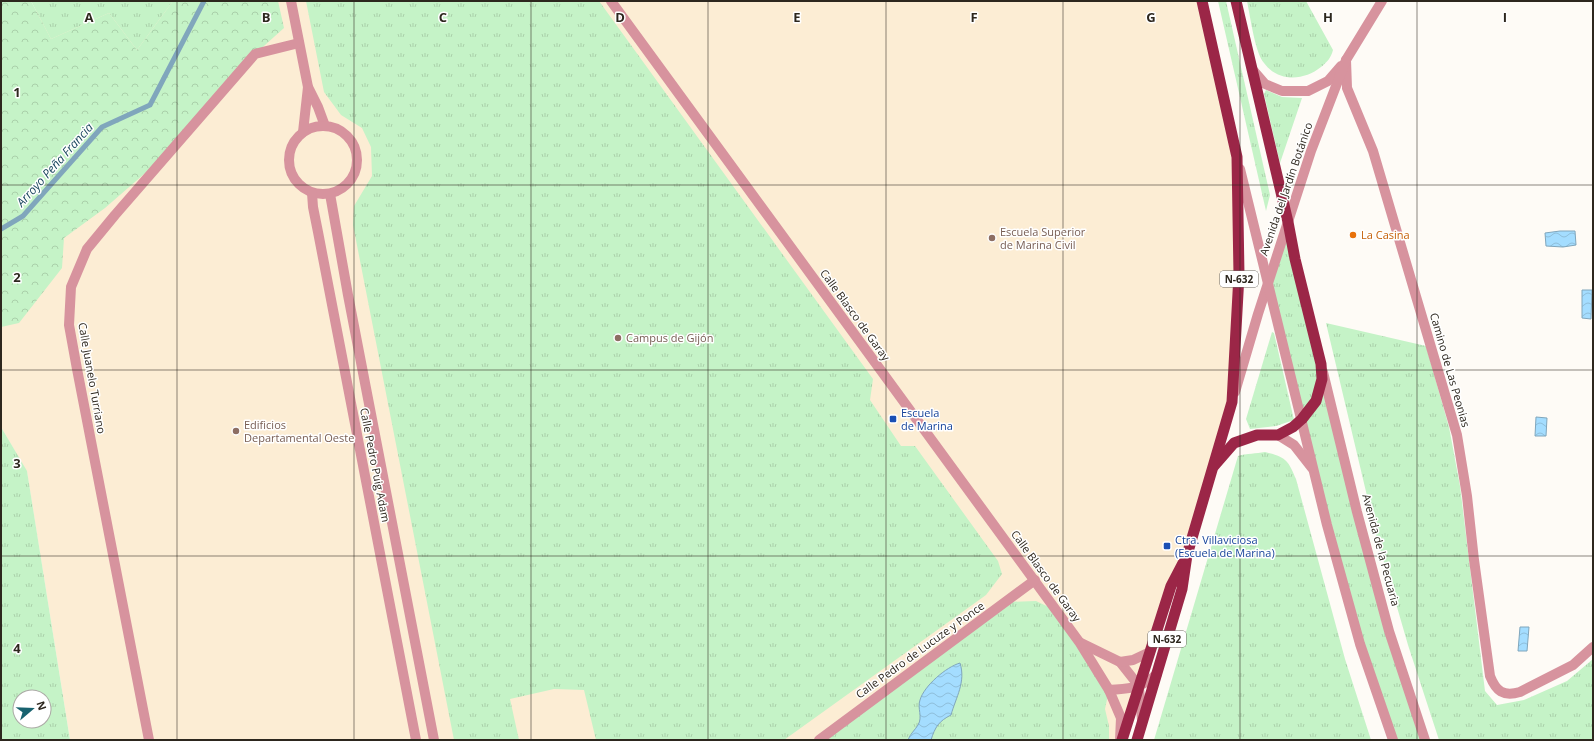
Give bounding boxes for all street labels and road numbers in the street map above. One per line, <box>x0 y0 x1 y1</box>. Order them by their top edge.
street label: Avenida del Jardín Botánico <box>1256 120 1316 258</box>
street label: Calle Blasco de Garay <box>817 266 894 364</box>
road number: N-632 <box>1220 271 1258 287</box>
street label: Camino de Las Peonias <box>1427 311 1474 429</box>
street label: Calle Juanelo Turriano <box>75 321 110 435</box>
street label: Calle Pedro Puig Adam <box>357 407 394 523</box>
street label: Avenida de la Pecuaria <box>1359 492 1404 608</box>
street label: Calle Blasco de Garay <box>1008 527 1085 625</box>
street label: Calle Pedro de Lucuze y Ponce <box>852 598 987 701</box>
road number: N-632 <box>1148 631 1186 647</box>

